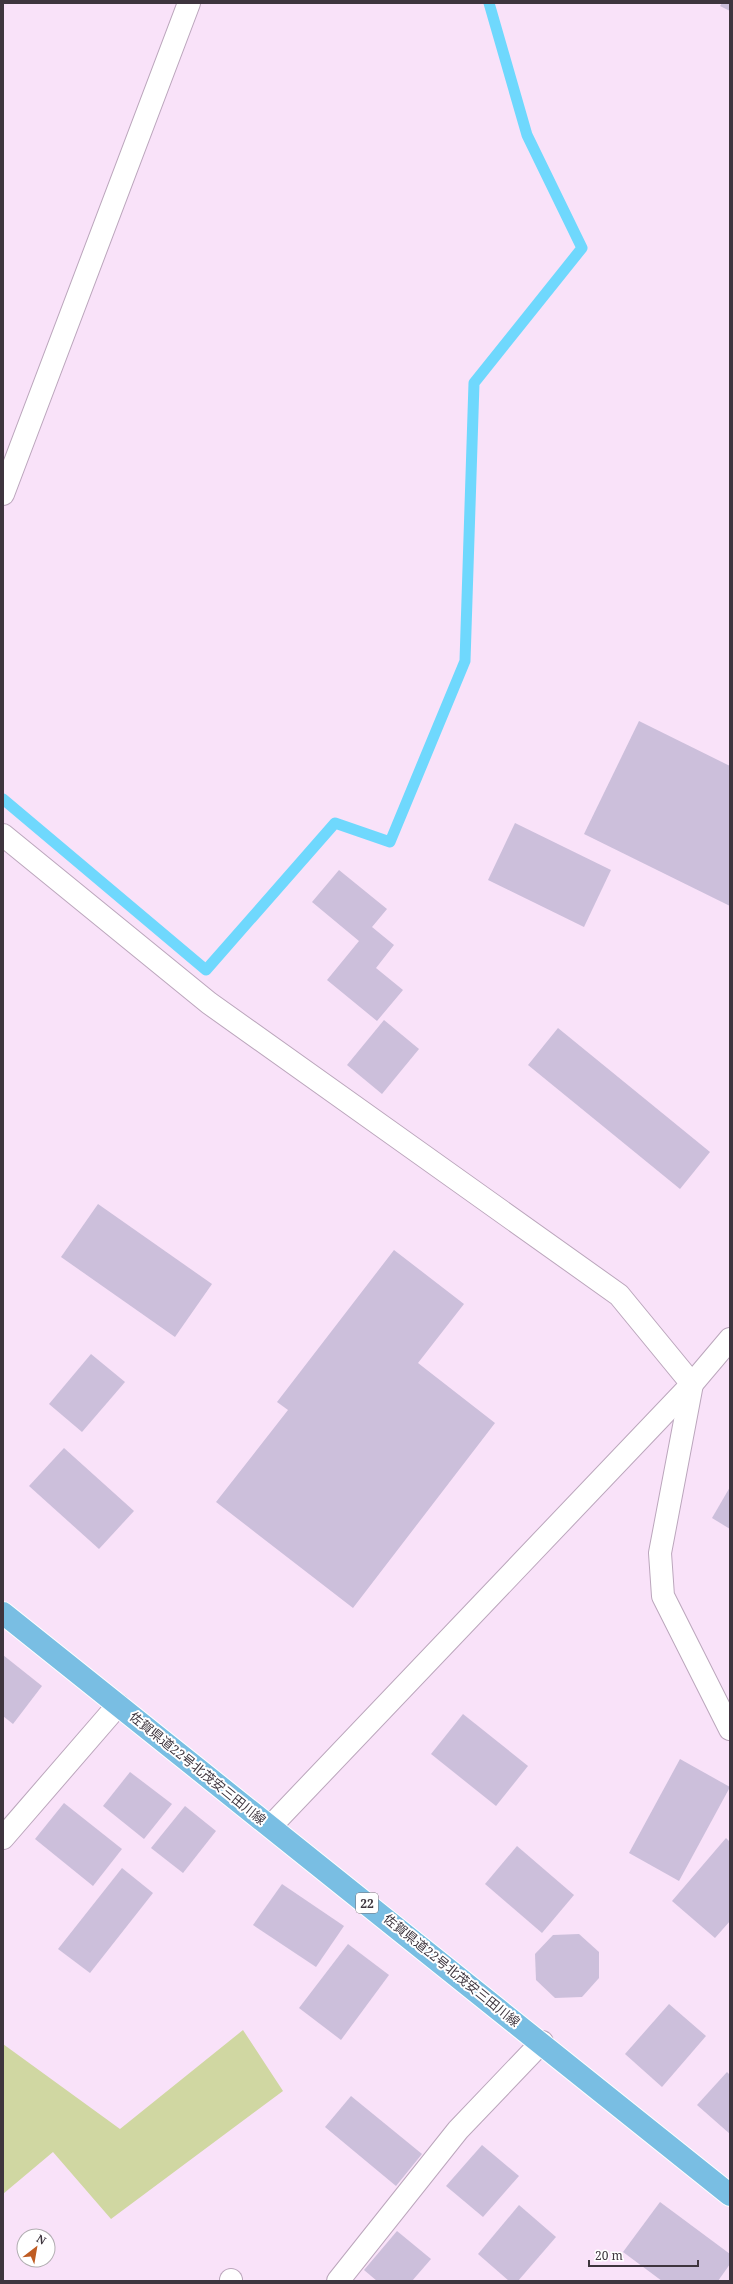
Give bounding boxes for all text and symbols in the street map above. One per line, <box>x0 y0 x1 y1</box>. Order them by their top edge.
street label: 佐賀県道22号北茂安三田川線 <box>126 1707 270 1829</box>
road number: 22 <box>356 1893 378 1913</box>
street label: 佐賀県道22号北茂安三田川線 <box>380 1909 524 2031</box>
north arrow <box>16 2228 56 2268</box>
text: N <box>34 2230 49 2248</box>
scale bar <box>589 2242 698 2268</box>
text: 20 m <box>595 2247 623 2264</box>

